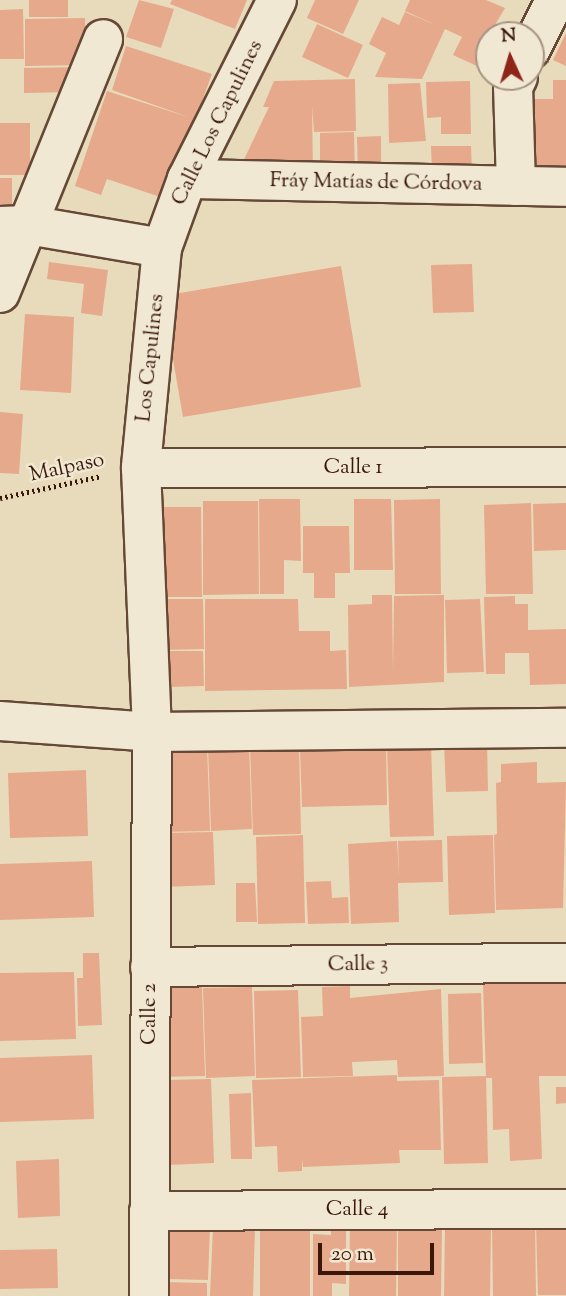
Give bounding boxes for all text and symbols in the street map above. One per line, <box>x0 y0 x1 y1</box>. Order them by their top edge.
north arrow <box>475 21 545 91</box>
text: N <box>500 23 517 51</box>
street label: Calle Los Capulines <box>167 36 269 210</box>
street label: Fráy Matías de Córdova <box>269 169 483 197</box>
street label: Los Capulines <box>132 293 170 423</box>
street label: Malpaso <box>27 448 107 488</box>
street label: Calle 1 <box>323 455 383 481</box>
street label: Calle 3 <box>328 952 388 978</box>
street label: Calle 2 <box>137 983 163 1045</box>
street label: Calle 4 <box>326 1197 388 1223</box>
scale bar <box>321 1230 436 1274</box>
text: 20 m <box>331 1240 374 1270</box>

